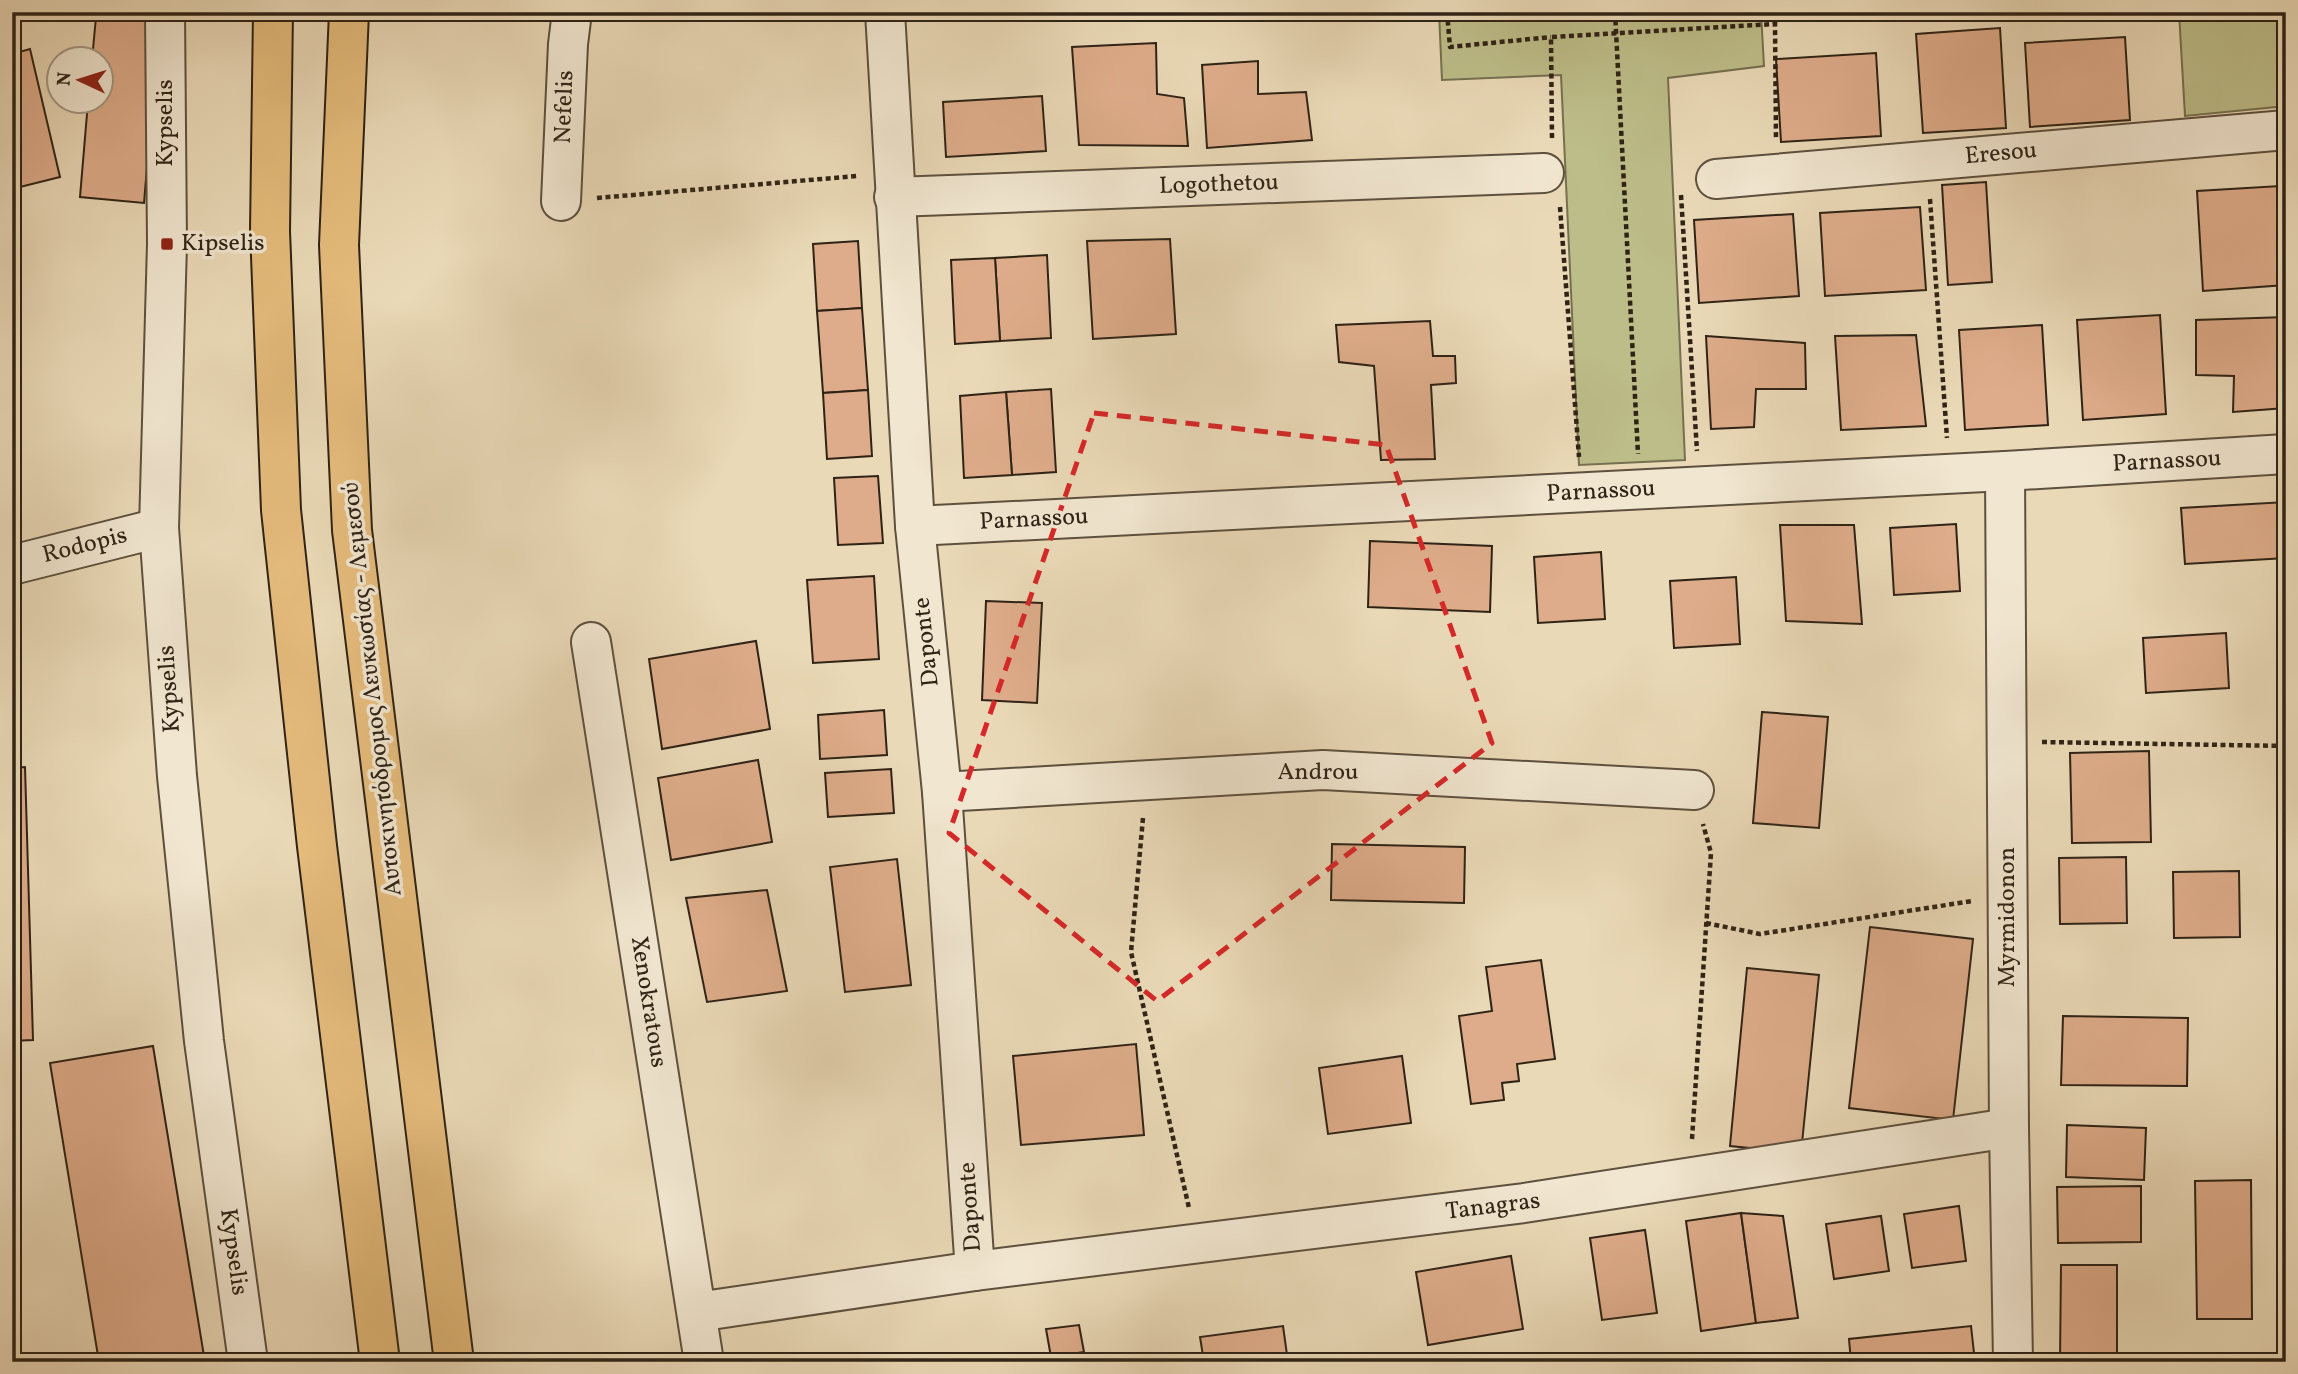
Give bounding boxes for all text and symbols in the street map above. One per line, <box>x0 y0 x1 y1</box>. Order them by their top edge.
north arrow <box>46 46 116 116</box>
street label: Nefelis <box>547 70 583 144</box>
text: N <box>52 71 79 87</box>
street label: Kypselis <box>149 79 183 167</box>
street label: Eresou <box>1963 134 2039 174</box>
street label: Logothetou <box>1159 166 1279 204</box>
place label: Kipselis <box>181 227 265 261</box>
marker: Kipselis <box>159 236 175 252</box>
street label: Parnassou <box>2112 442 2222 482</box>
street label: Parnassou <box>1546 472 1656 512</box>
street label: Αυτοκινητόδρομος Λευκωσίας - Λεμεσού <box>334 480 412 898</box>
street label: Parnassou <box>979 500 1089 540</box>
street label: Rodopis <box>39 519 131 573</box>
street label: Daponte <box>905 596 949 688</box>
street label: Kypselis <box>150 644 190 734</box>
street label: Androu <box>1277 756 1359 790</box>
street label: Myrmidonon <box>1991 847 2025 987</box>
street label: Xenokratous <box>621 934 675 1070</box>
street label: Daponte <box>951 1161 991 1253</box>
street label: Tanagras <box>1444 1184 1542 1230</box>
street label: Kypselis <box>210 1206 256 1298</box>

